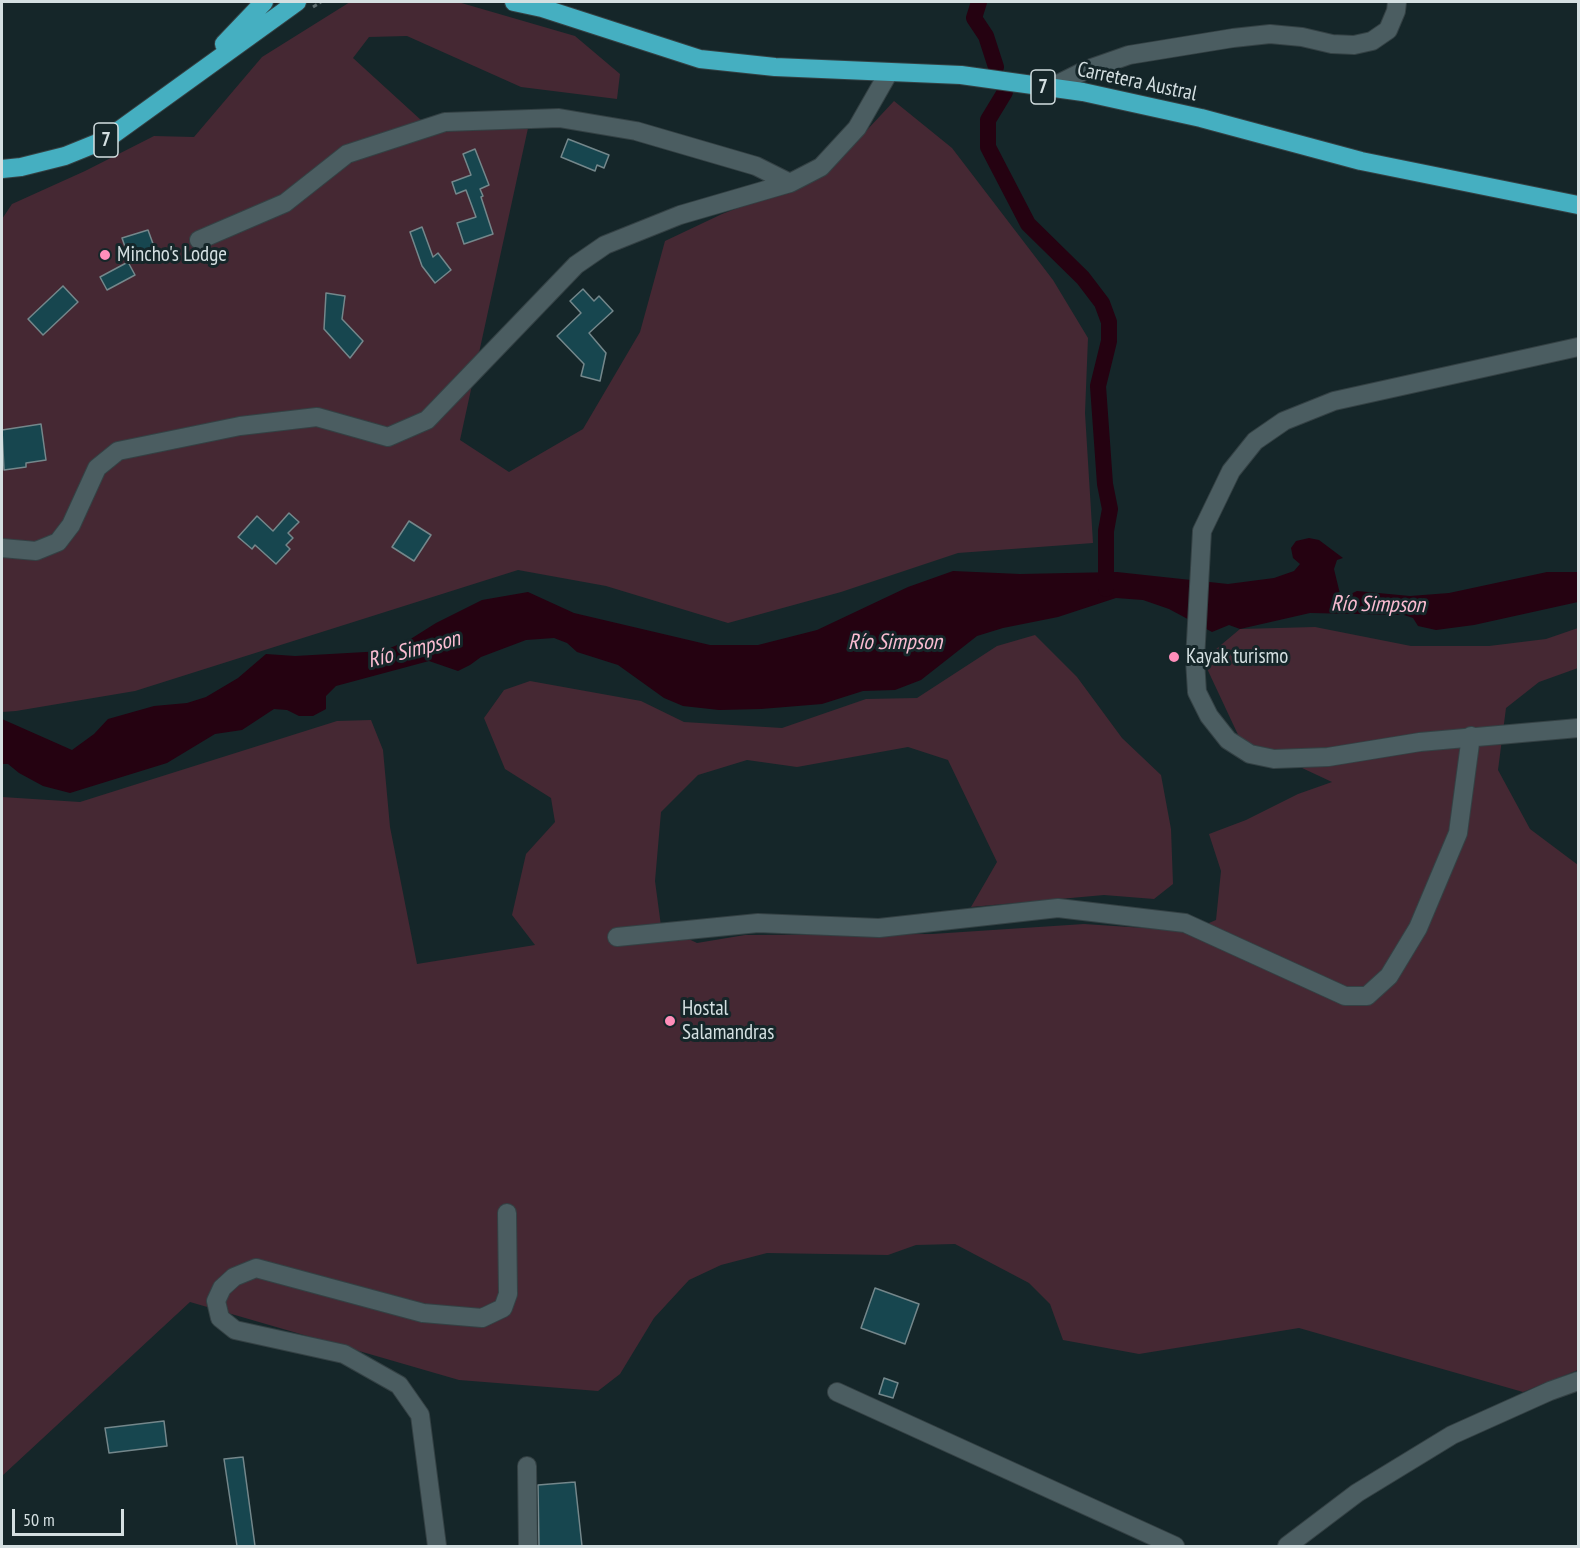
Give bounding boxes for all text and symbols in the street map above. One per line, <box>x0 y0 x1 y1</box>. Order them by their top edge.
street label: Carretera Austral <box>1075 57 1199 107</box>
road number: 7 <box>1031 70 1055 104</box>
road number: 7 <box>94 123 118 157</box>
place label: Mincho's Lodge <box>117 242 227 268</box>
marker: Mincho's Lodge <box>98 248 112 262</box>
water label: Río Simpson <box>1331 591 1425 619</box>
water label: Río Simpson <box>365 626 463 674</box>
water label: Río Simpson <box>848 630 942 656</box>
place label: Kayak turismo <box>1186 644 1288 670</box>
marker: Kayak turismo <box>1167 650 1181 664</box>
place label: Hostal Salamandras <box>682 996 774 1046</box>
marker: Hostal Salamandras <box>663 1014 677 1028</box>
scale bar <box>15 1497 128 1535</box>
text: 50 m <box>23 1508 55 1531</box>

